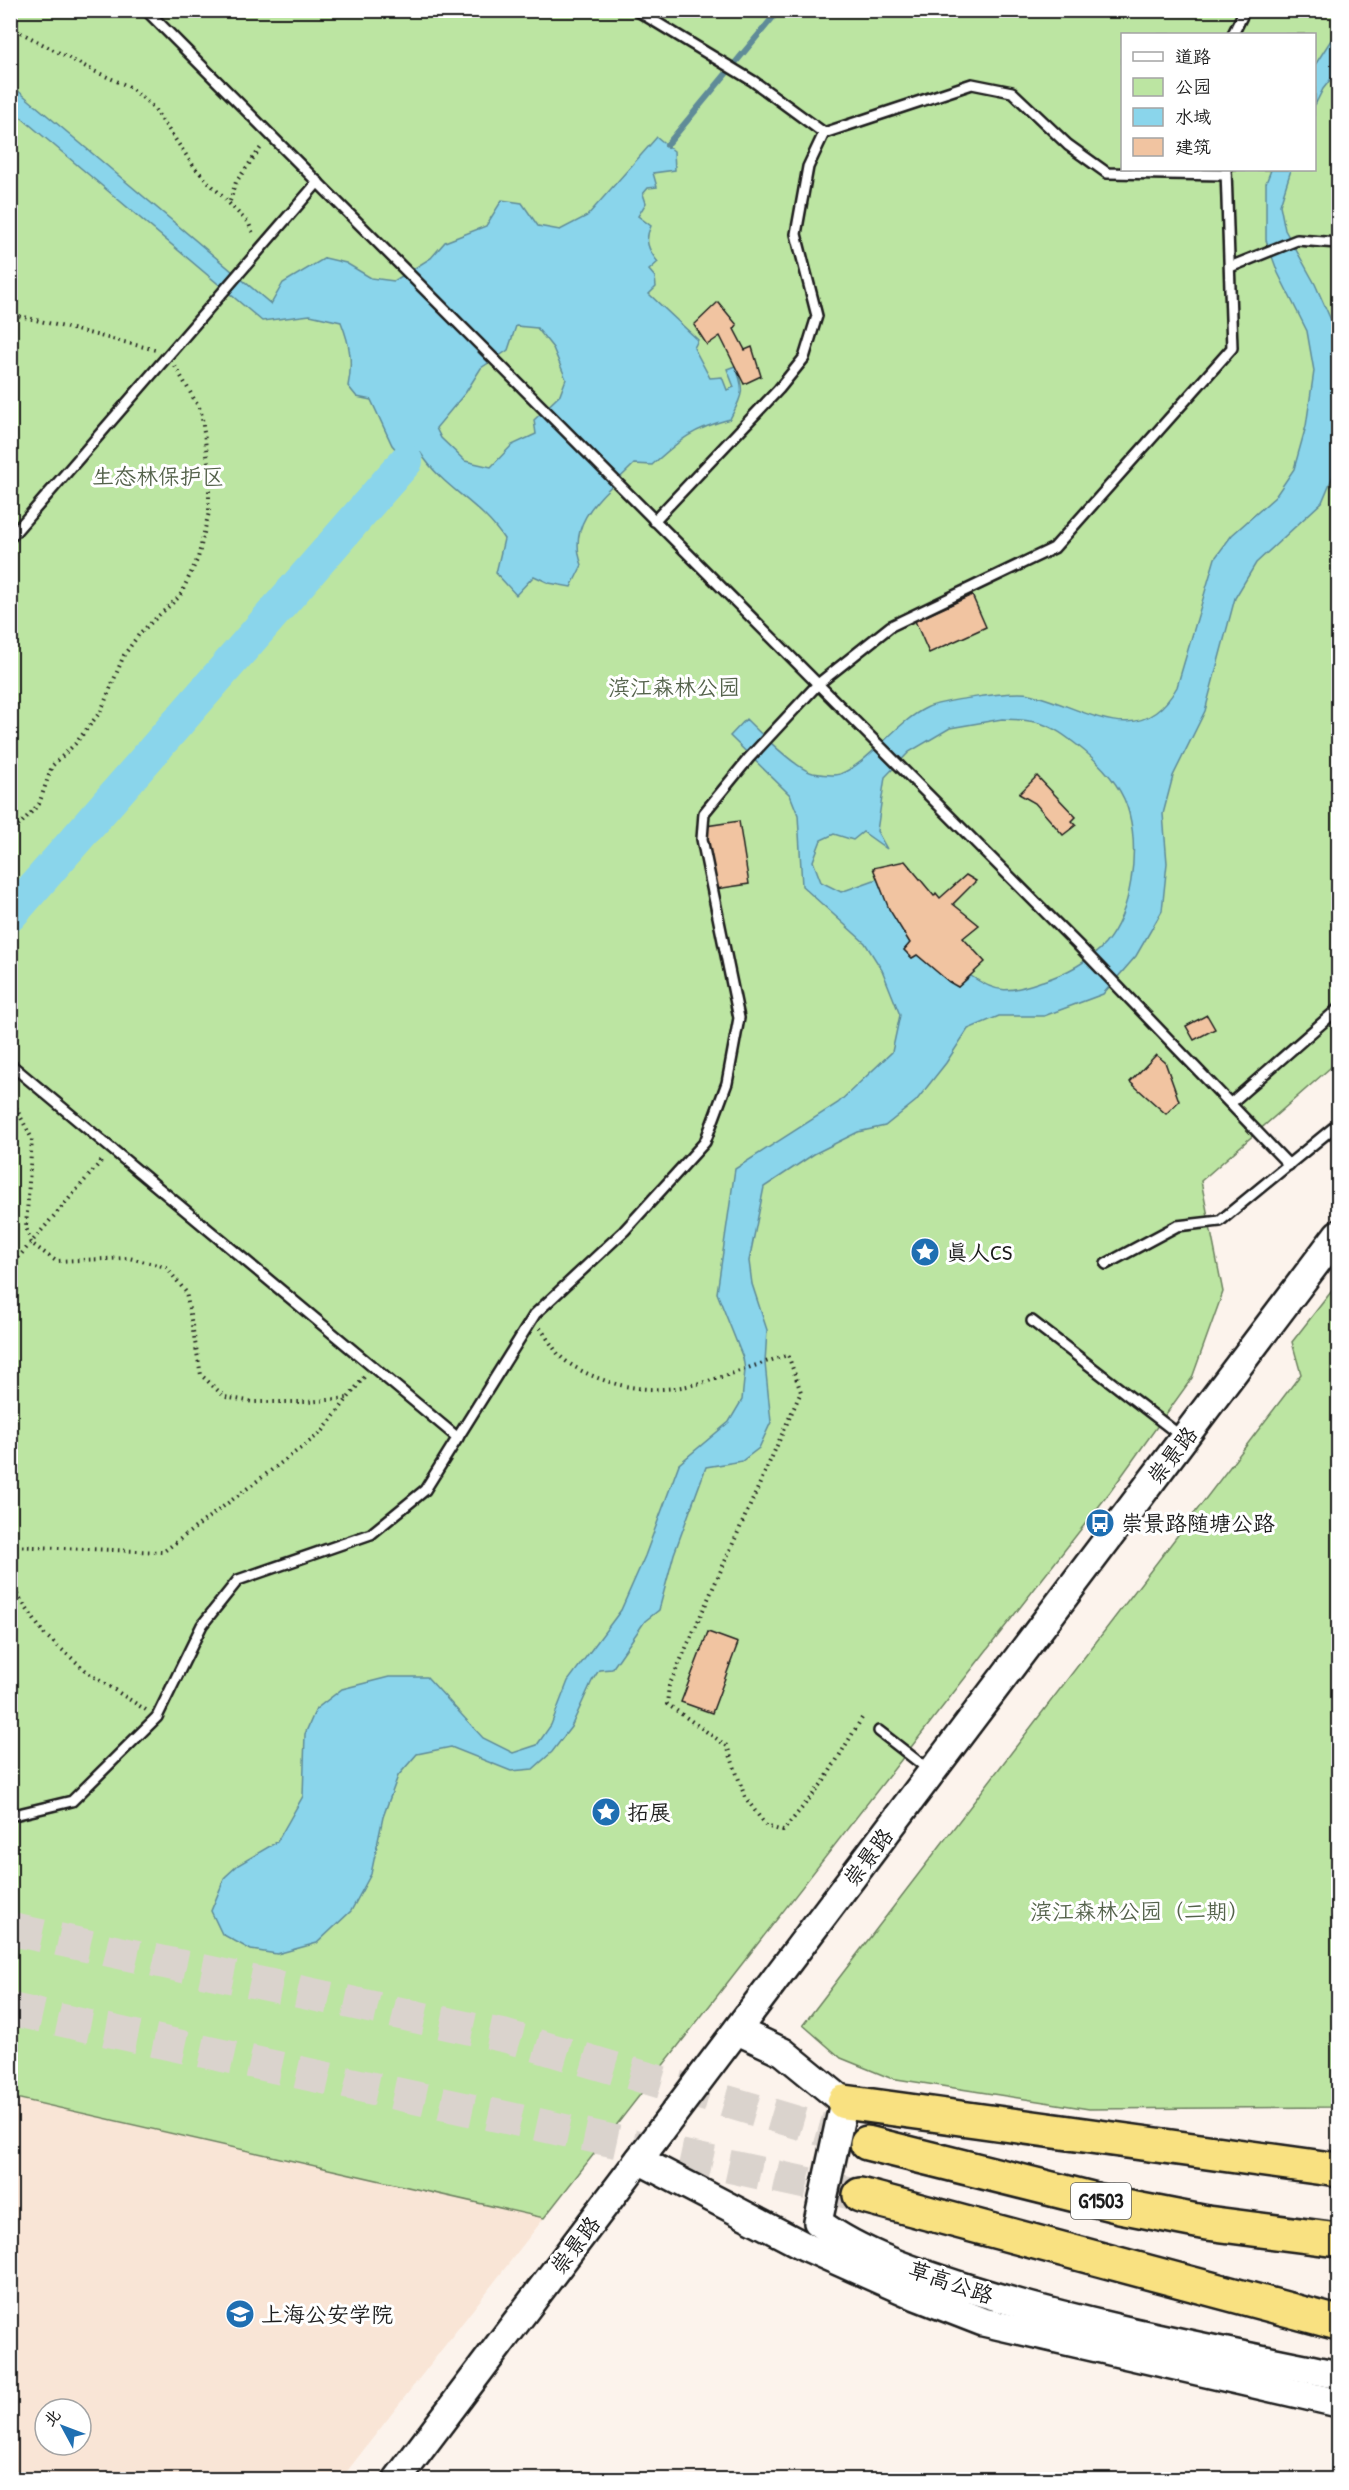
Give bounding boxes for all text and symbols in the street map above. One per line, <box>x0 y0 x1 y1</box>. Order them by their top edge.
legend <box>1121 33 1316 171</box>
text: 道路 <box>1175 44 1211 69</box>
text: 公园 <box>1175 74 1211 99</box>
text: 水域 <box>1175 104 1211 129</box>
text: 建筑 <box>1175 134 1211 159</box>
park label: 生态林保护区 <box>92 461 224 491</box>
park label: 滨江森林公园 <box>608 672 740 702</box>
place icon: 真人CS <box>909 1236 941 1268</box>
place label: 真人CS <box>946 1237 1012 1267</box>
street label: 崇景路 <box>1140 1420 1204 1490</box>
bus stop icon: 崇景路随塘公路 <box>1084 1507 1116 1539</box>
place label: 崇景路随塘公路 <box>1121 1508 1275 1538</box>
place icon: 拓展 <box>590 1796 622 1828</box>
place label: 拓展 <box>627 1797 671 1827</box>
street label: 崇景路 <box>836 1822 900 1892</box>
park label: 滨江森林公园（二期） <box>1030 1896 1250 1926</box>
road number: G1503 <box>1071 2183 1131 2219</box>
street label: 崇景路 <box>543 2210 607 2280</box>
street label: 草高公路 <box>905 2253 997 2311</box>
school or university icon: 上海公安学院 <box>224 2298 256 2330</box>
place label: 上海公安学院 <box>261 2299 393 2329</box>
north arrow <box>33 2397 93 2457</box>
text: 北 <box>38 2404 65 2430</box>

